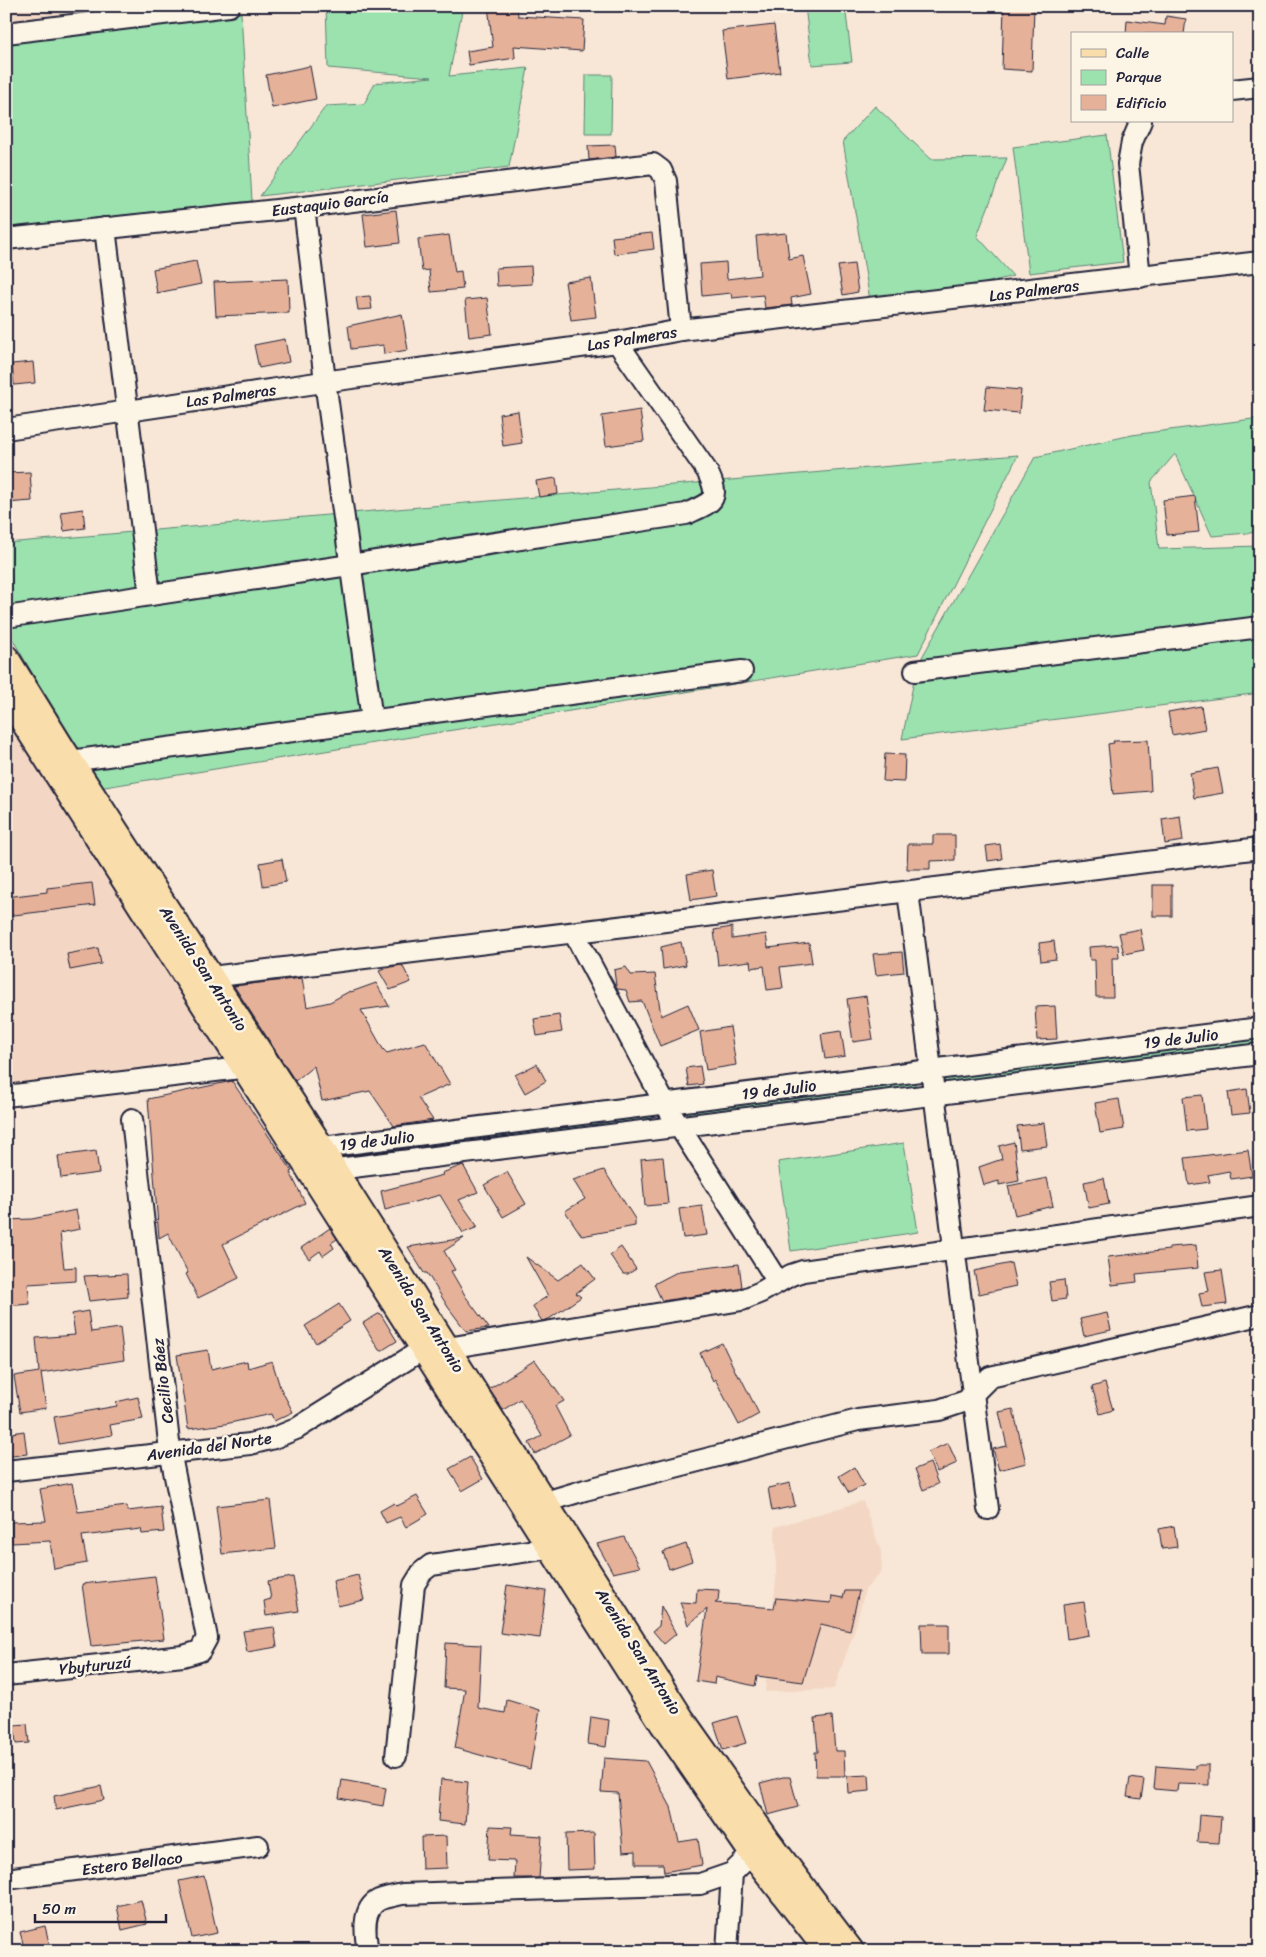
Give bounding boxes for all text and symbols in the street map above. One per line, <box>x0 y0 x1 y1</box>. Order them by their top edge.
legend <box>1071 32 1234 122</box>
text: Calle <box>1116 40 1149 66</box>
text: Parque <box>1116 64 1161 90</box>
text: Edificio <box>1116 90 1167 116</box>
street label: Eustaquio García <box>270 182 390 225</box>
street label: Las Palmeras <box>987 270 1082 310</box>
street label: Las Palmeras <box>585 317 680 360</box>
street label: Las Palmeras <box>184 375 279 416</box>
street label: Avenida San Antonio <box>151 898 255 1037</box>
street label: 19 de Julio <box>1142 1020 1220 1057</box>
street label: 19 de Julio <box>740 1071 818 1108</box>
street label: 19 de Julio <box>338 1122 416 1159</box>
street label: Avenida San Antonio <box>370 1239 472 1379</box>
street label: Cecilio Báez <box>143 1336 182 1425</box>
street label: Avenida del Norte <box>144 1423 274 1470</box>
street label: Avenida San Antonio <box>587 1581 689 1721</box>
street label: Ybyturuzú <box>58 1647 133 1684</box>
street label: Estero Bellaco <box>80 1843 184 1884</box>
scale bar <box>35 1892 166 1924</box>
text: 50 m <box>42 1896 77 1922</box>

